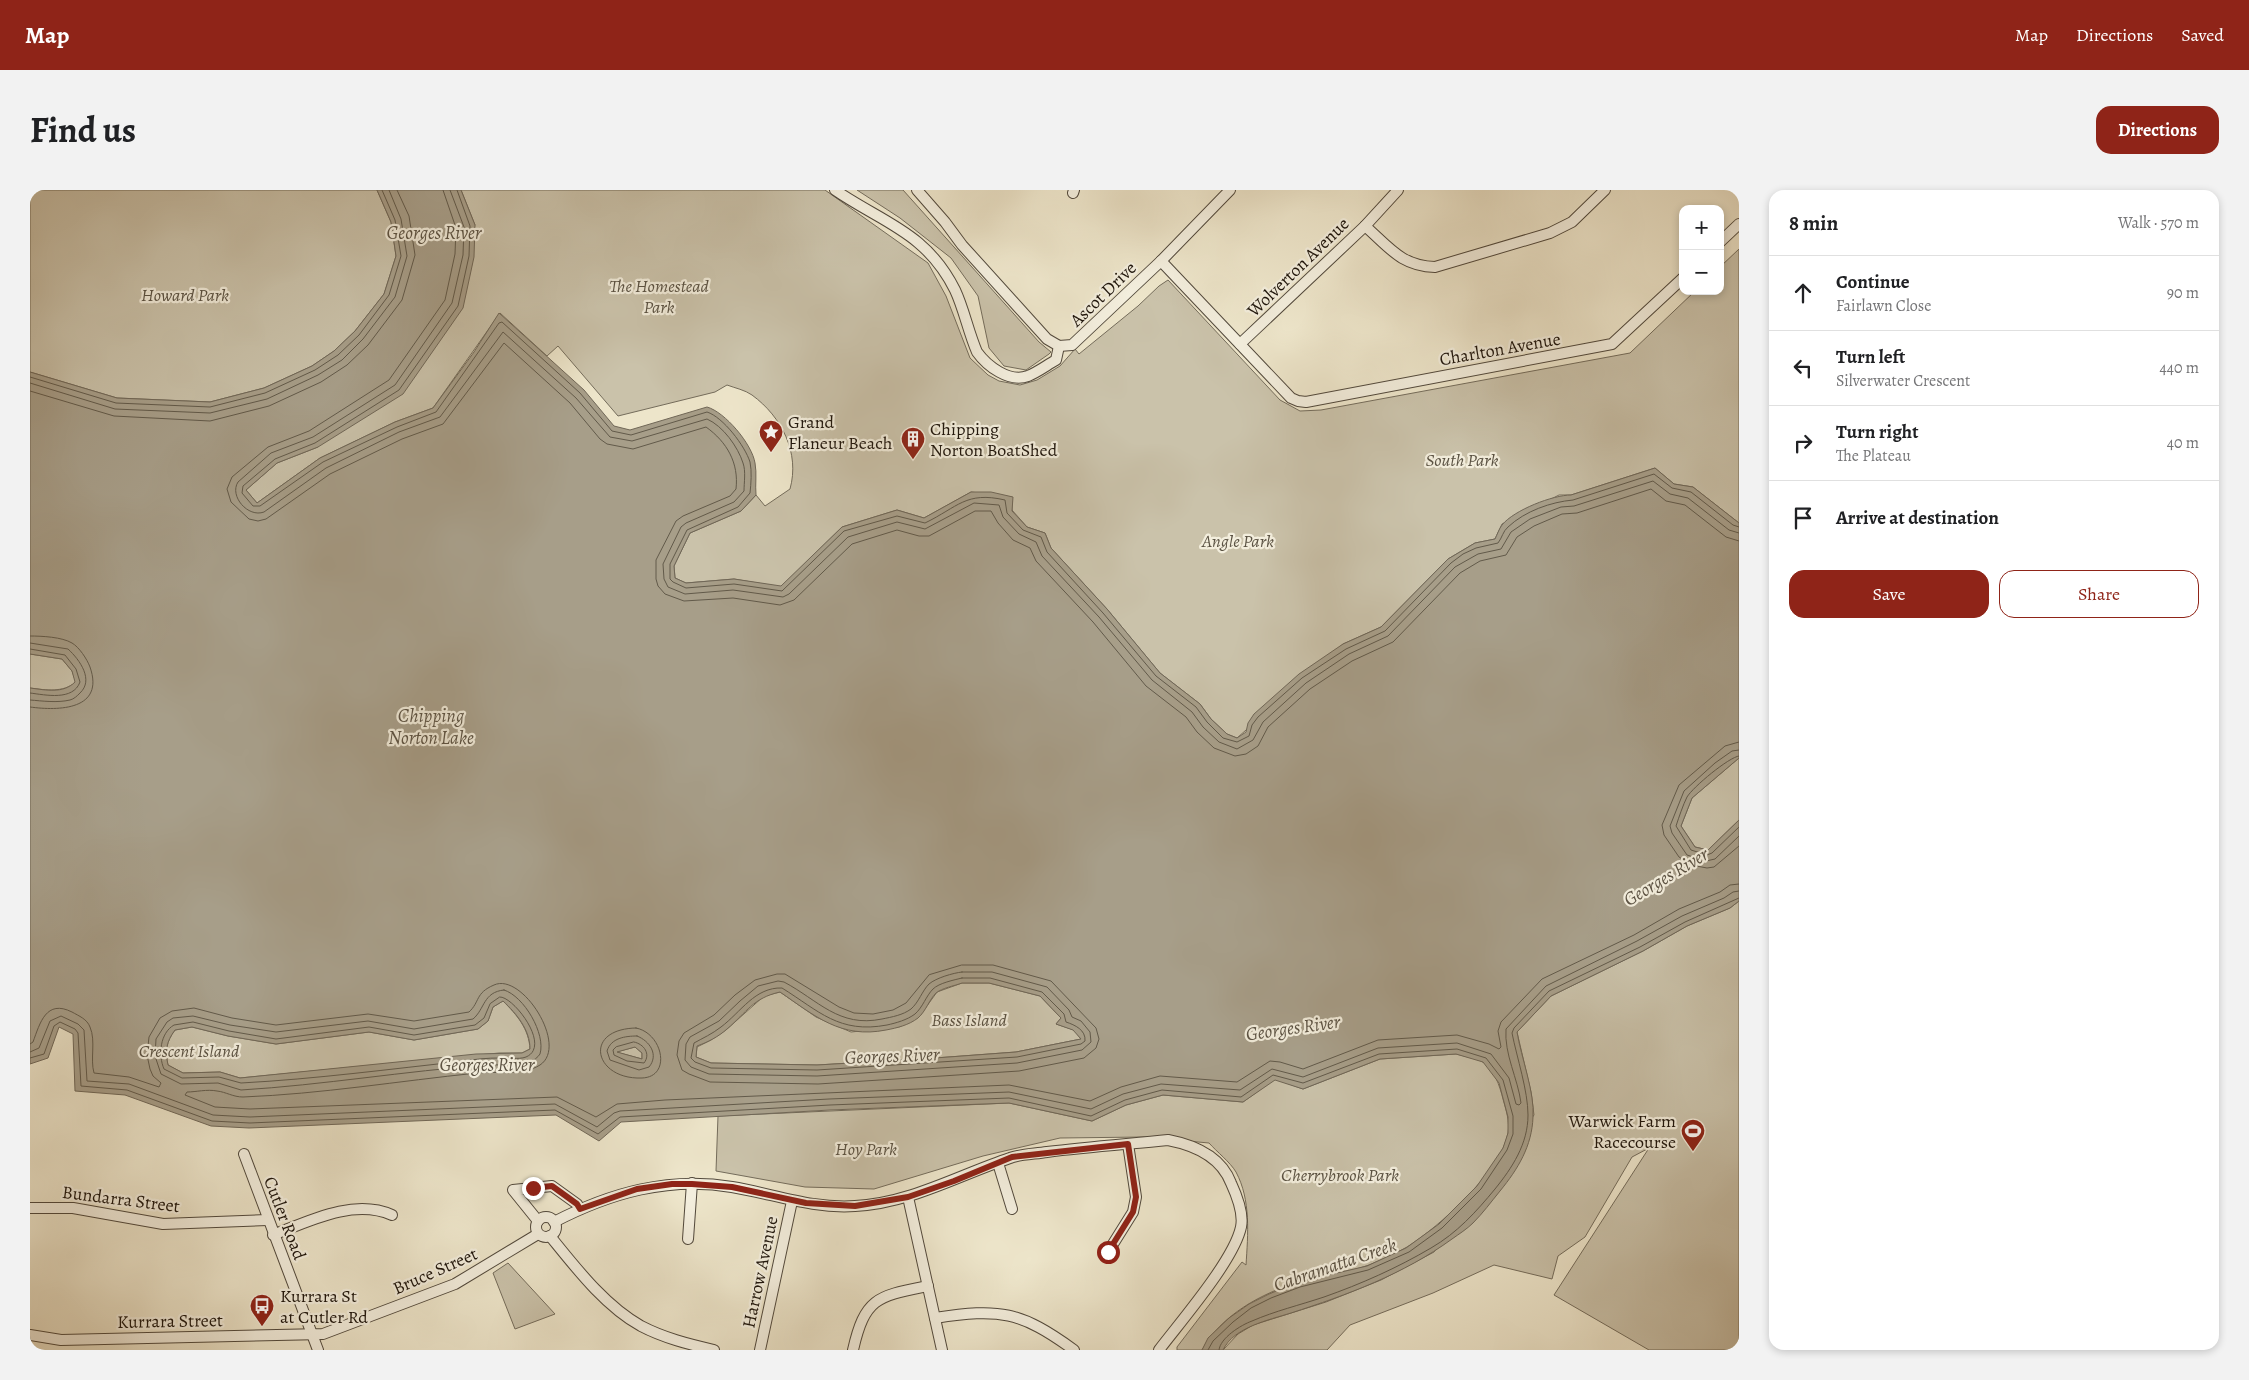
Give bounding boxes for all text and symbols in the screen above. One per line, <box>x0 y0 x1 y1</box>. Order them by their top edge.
text: Map <box>25 19 69 51</box>
text: Map <box>2015 23 2048 47</box>
text: Directions <box>2076 23 2153 47</box>
text: Saved <box>2181 23 2224 47</box>
text: Find us <box>30 106 136 154</box>
button: Directions <box>2096 106 2219 154</box>
map controls <box>1679 205 1724 295</box>
button: + <box>1679 205 1724 250</box>
text: 8 min <box>1789 209 1838 237</box>
street label: Wolverton Avenue <box>1241 212 1354 323</box>
text: Walk · 570 m <box>2118 212 2199 234</box>
water label: Georges River <box>387 220 483 246</box>
button: − <box>1679 250 1724 295</box>
street label: Ascot Drive <box>1064 256 1142 333</box>
text: Continue <box>1836 269 1910 295</box>
park label: The Homestead Park <box>609 274 709 319</box>
icon: ahead <box>1789 279 1817 307</box>
text: 90 m <box>2167 282 2199 304</box>
park label: Howard Park <box>141 283 229 307</box>
text: Fairlawn Close <box>1836 295 1931 317</box>
street label: Charlton Avenue <box>1438 327 1562 371</box>
text: Turn left <box>1836 344 1905 370</box>
icon: left <box>1789 354 1817 382</box>
text: 440 m <box>2159 357 2199 379</box>
text: Silverwater Crescent <box>1836 370 1970 392</box>
place label: Grand Flaneur Beach <box>788 410 893 455</box>
place label: Chipping Norton BoatShed <box>930 417 1058 462</box>
place icon: Grand Flaneur Beach <box>758 419 784 453</box>
text: Turn right <box>1836 419 1918 445</box>
building icon: Chipping Norton BoatShed <box>900 426 926 460</box>
icon: right <box>1789 429 1817 457</box>
text: 40 m <box>2167 432 2199 454</box>
text: The Plateau <box>1836 445 1911 467</box>
park label: South Park <box>1425 448 1499 472</box>
icon: arrive <box>1789 504 1817 532</box>
text: Arrive at destination <box>1836 505 1999 531</box>
park label: Angle Park <box>1201 529 1274 553</box>
button: Save <box>1789 570 1989 618</box>
button: Share <box>1999 570 2199 618</box>
water label: Chipping Norton Lake <box>388 703 474 751</box>
water label: Georges River <box>1619 841 1715 913</box>
park label: Bass Island <box>931 1008 1008 1032</box>
water label: Georges River <box>1244 1008 1343 1047</box>
park label: Crescent Island <box>139 1039 240 1063</box>
water label: Georges River <box>844 1041 941 1071</box>
water label: Georges River <box>440 1052 536 1078</box>
place label: Warwick Farm Racecourse <box>1568 1109 1676 1154</box>
sports icon: Warwick Farm Racecourse <box>1680 1118 1706 1152</box>
park label: Hoy Park <box>835 1137 897 1161</box>
park label: Cherrybrook Park <box>1281 1163 1399 1187</box>
street label: Cutler Road <box>258 1173 312 1263</box>
route end <box>522 1177 545 1200</box>
street label: Bundarra Street <box>61 1180 181 1218</box>
street label: Harrow Avenue <box>736 1214 784 1330</box>
water label: Cabramatta Creek <box>1270 1232 1400 1298</box>
route start <box>1097 1241 1120 1264</box>
street label: Bruce Street <box>389 1242 481 1300</box>
place label: Kurrara St at Cutler Rd <box>280 1284 368 1329</box>
bus stop icon: Kurrara St at Cutler Rd <box>249 1293 275 1327</box>
street label: Kurrara Street <box>117 1308 223 1334</box>

